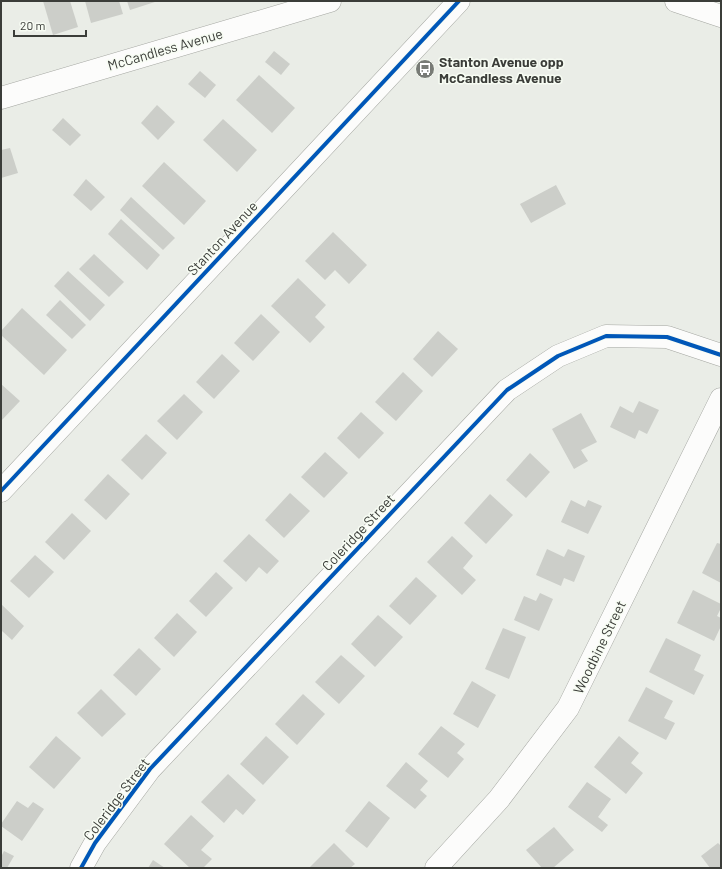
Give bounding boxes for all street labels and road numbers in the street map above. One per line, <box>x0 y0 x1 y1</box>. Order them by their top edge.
street label: McCandless Avenue <box>105 24 225 74</box>
street label: Stanton Avenue <box>183 197 261 279</box>
street label: Coleridge Street <box>318 490 398 574</box>
street label: Woodbine Street <box>569 598 629 696</box>
street label: Coleridge Street <box>79 754 153 844</box>

